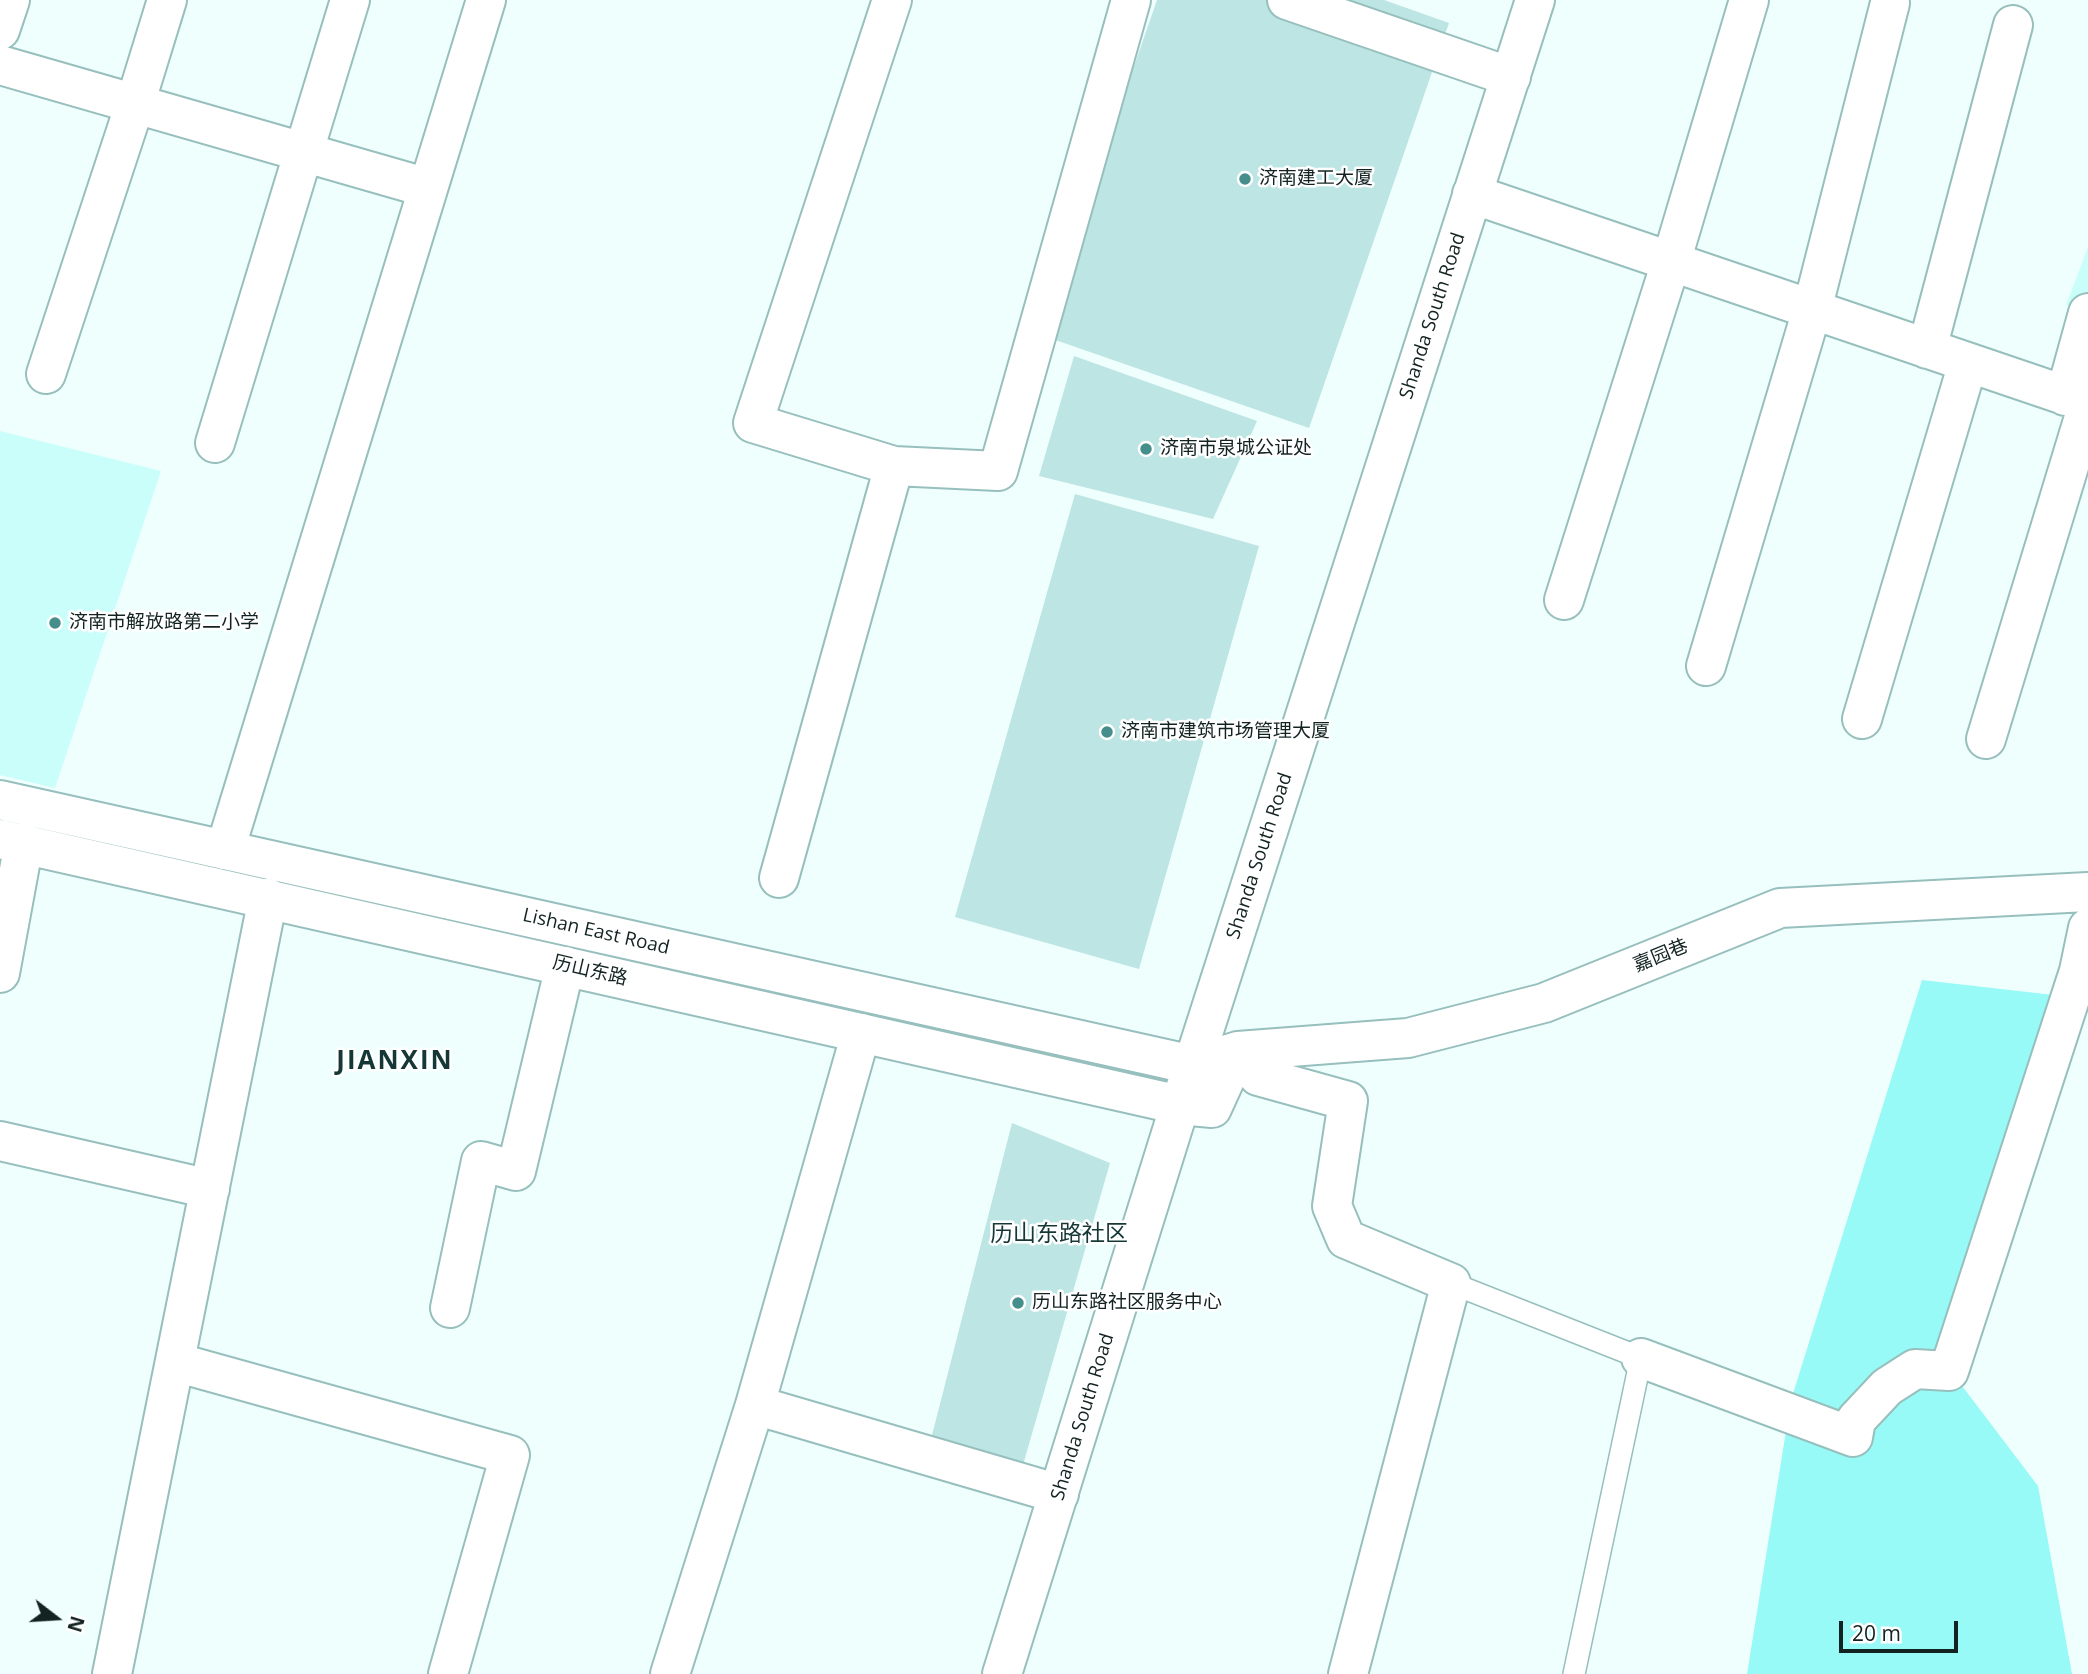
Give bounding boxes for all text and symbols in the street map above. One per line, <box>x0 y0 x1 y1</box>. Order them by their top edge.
place label: 济南建工大厦 <box>1259 168 1373 190</box>
marker: 济南建工大厦 <box>1237 171 1253 187</box>
street label: Shanda South Road <box>1395 230 1471 402</box>
place label: 济南市泉城公证处 <box>1160 438 1312 460</box>
marker: 济南市泉城公证处 <box>1138 441 1154 457</box>
place label: 济南市解放路第二小学 <box>69 612 259 634</box>
marker: 济南市解放路第二小学 <box>47 615 63 631</box>
place label: 济南市建筑市场管理大厦 <box>1121 721 1330 743</box>
marker: 济南市建筑市场管理大厦 <box>1099 724 1115 740</box>
street label: Shanda South Road <box>1222 770 1298 942</box>
street label: Lishan East Road <box>520 904 672 960</box>
street label: 嘉园巷 <box>1630 935 1692 977</box>
street label: 历山东路 <box>550 951 630 991</box>
district label: JIANXIN <box>337 1046 453 1078</box>
district label: 历山东路社区 <box>990 1220 1128 1248</box>
place label: 历山东路社区服务中心 <box>1032 1292 1222 1314</box>
marker: 历山东路社区服务中心 <box>1010 1295 1026 1311</box>
street label: Shanda South Road <box>1047 1331 1119 1503</box>
north arrow <box>21 1583 91 1653</box>
scale bar <box>1843 1608 1962 1652</box>
text: N <box>61 1613 91 1635</box>
text: 20 m <box>1852 1619 1901 1647</box>

